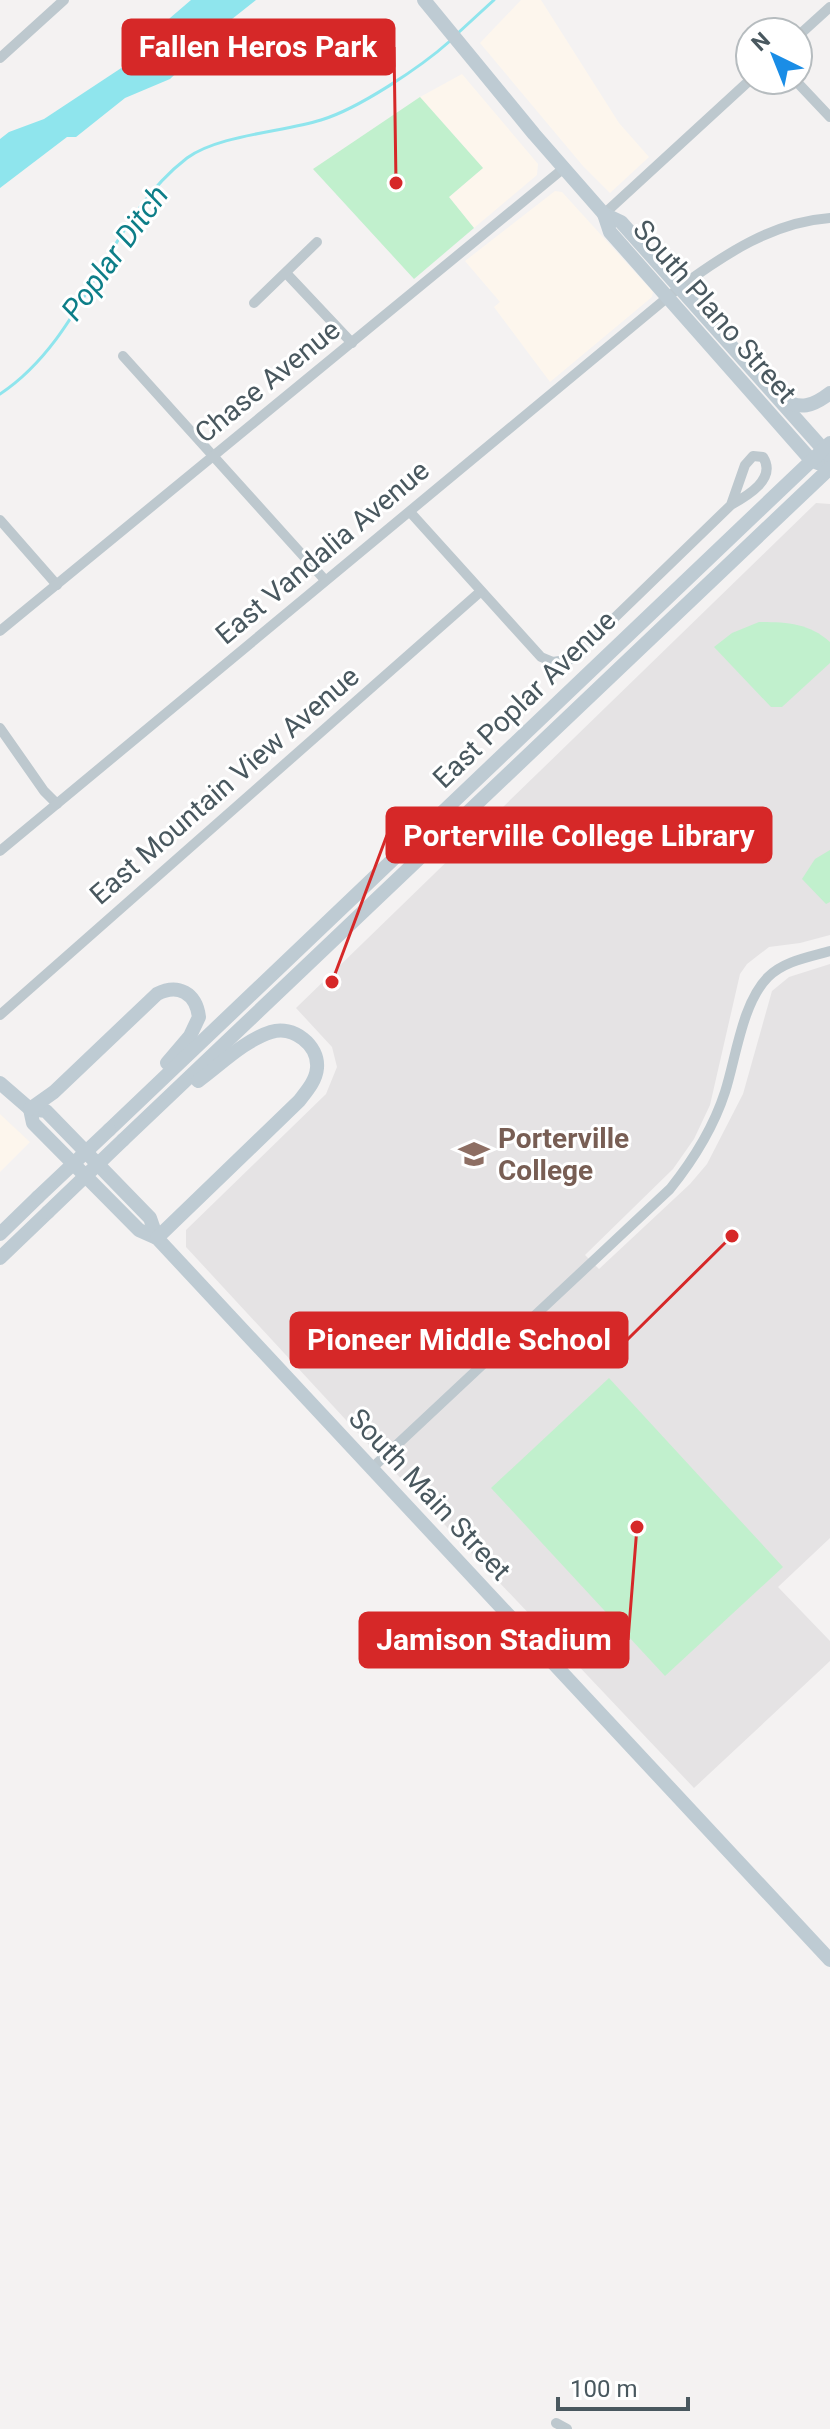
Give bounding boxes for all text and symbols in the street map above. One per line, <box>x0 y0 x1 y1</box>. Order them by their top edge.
north arrow <box>734 16 814 96</box>
callout: Fallen Heros Park <box>123 20 394 74</box>
text: N <box>746 27 775 56</box>
text: Fallen Heros Park <box>139 29 378 64</box>
water label: Poplar Ditch <box>54 178 175 327</box>
street label: South Plano Street <box>626 213 803 410</box>
street label: Chase Avenue <box>188 313 346 450</box>
street label: East Vandalia Avenue <box>209 454 436 651</box>
street label: East Poplar Avenue <box>426 604 622 795</box>
street label: East Mountain View Avenue <box>83 660 366 911</box>
callout: Porterville College Library <box>387 808 771 862</box>
text: Porterville College Library <box>403 818 756 853</box>
place label: Porterville College <box>498 1122 629 1187</box>
school or university icon: Porterville College <box>457 1137 491 1171</box>
callout: Pioneer Middle School <box>291 1313 627 1367</box>
text: Pioneer Middle School <box>307 1322 611 1357</box>
street label: South Main Street <box>342 1402 518 1587</box>
callout: Jamison Stadium <box>360 1613 628 1667</box>
text: Jamison Stadium <box>376 1622 612 1657</box>
scale bar <box>558 2361 688 2411</box>
text: 100 m <box>570 2375 637 2403</box>

